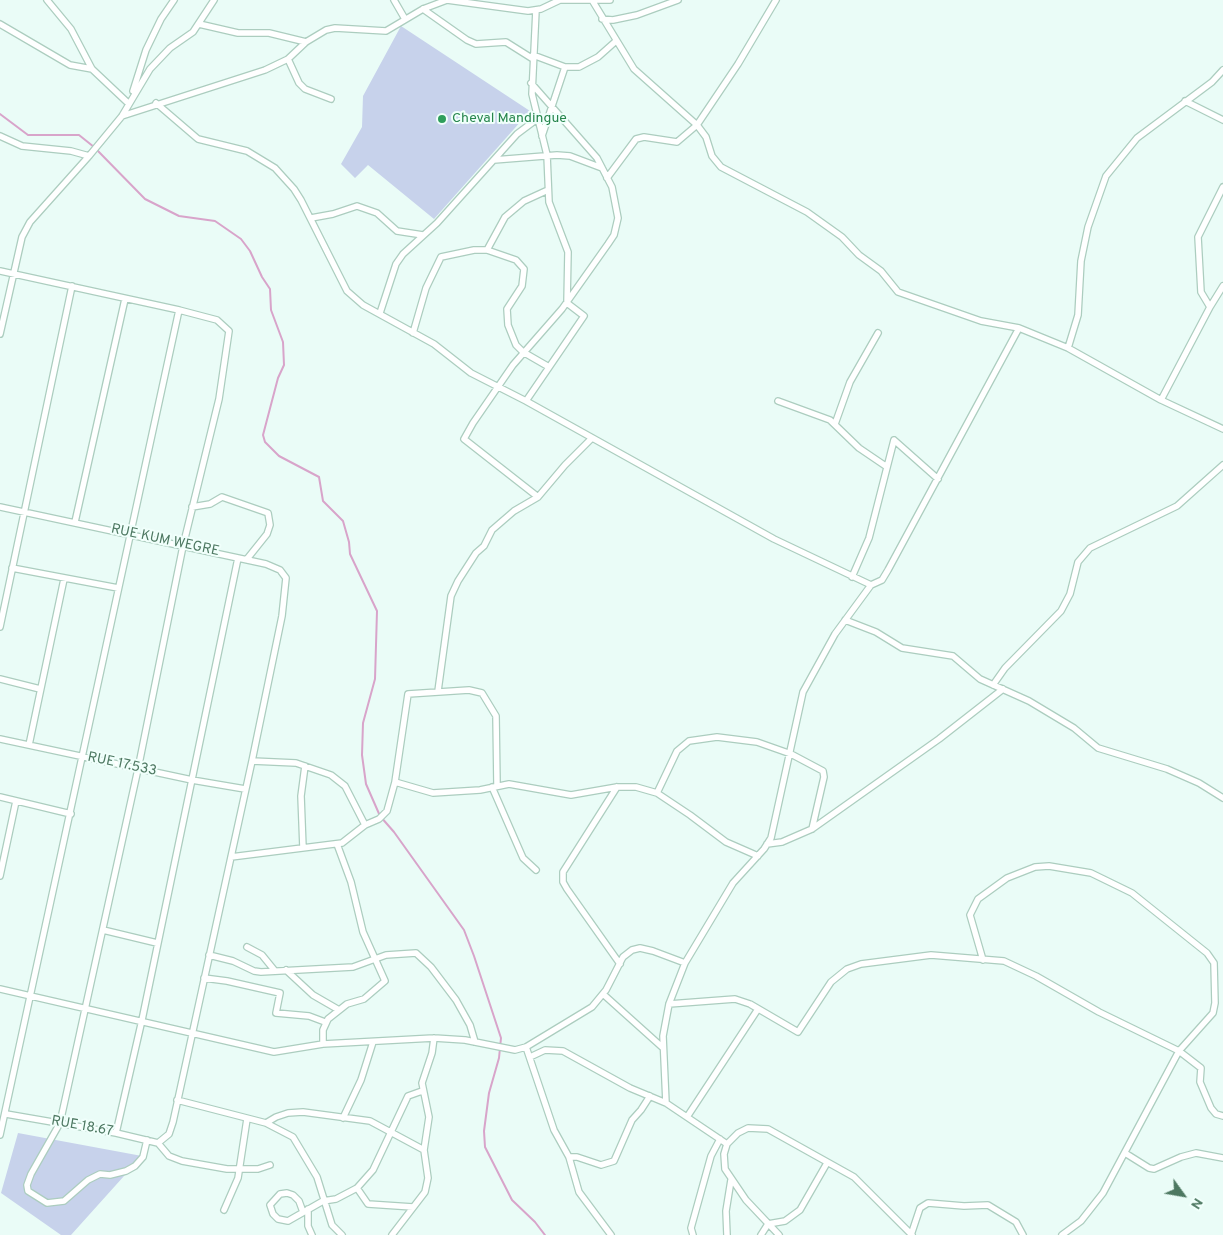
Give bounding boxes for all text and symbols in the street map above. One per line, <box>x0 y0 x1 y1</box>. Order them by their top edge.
place label: Cheval Mandingue <box>452 111 567 127</box>
marker: Cheval Mandingue <box>436 113 448 125</box>
street label: RUE KUM WEGRE <box>109 521 221 561</box>
street label: RUE 17.533 <box>86 749 158 781</box>
street label: RUE 18.67 <box>50 1113 114 1141</box>
north arrow <box>1158 1170 1208 1220</box>
text: N <box>1186 1194 1206 1212</box>

